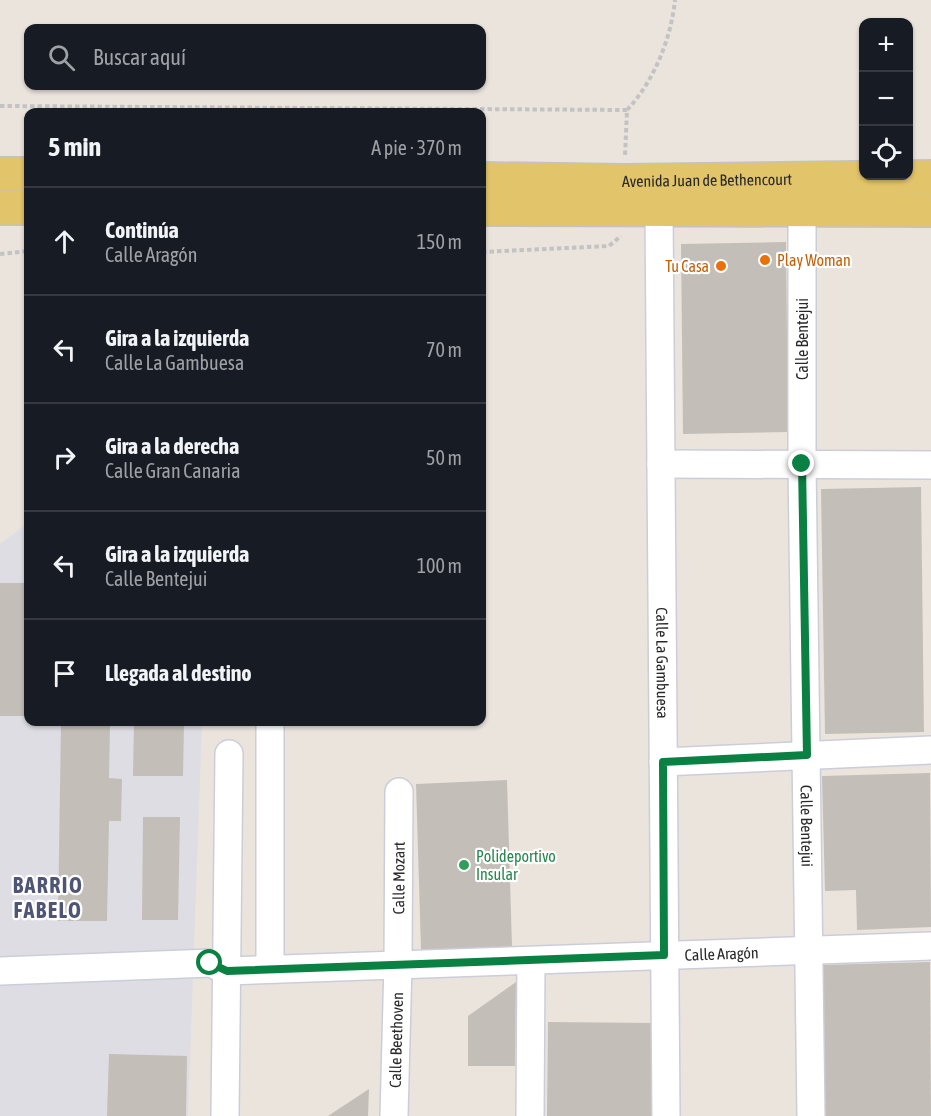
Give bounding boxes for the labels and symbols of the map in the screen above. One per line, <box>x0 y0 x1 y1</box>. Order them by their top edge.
street label: Avenida Juan de Bethencourt <box>622 170 793 190</box>
place label: Play Woman <box>777 251 851 270</box>
marker: Play Woman <box>758 253 772 267</box>
place label: Tu Casa <box>665 257 709 275</box>
marker: Tu Casa <box>714 259 728 273</box>
street label: Calle Bentejui <box>793 298 812 380</box>
route end <box>788 450 814 476</box>
street label: Calle La Gambuesa <box>653 607 672 719</box>
street label: Calle Bentejui <box>797 785 817 867</box>
street label: Calle Mozart <box>389 841 408 915</box>
place label: Polideportivo Insular <box>476 847 556 883</box>
marker: Polideportivo Insular <box>457 858 471 872</box>
district label: BARRIO FABELO <box>13 872 83 923</box>
street label: Calle Aragón <box>684 943 759 964</box>
route start <box>196 949 222 975</box>
street label: Calle Beethoven <box>386 992 406 1088</box>

